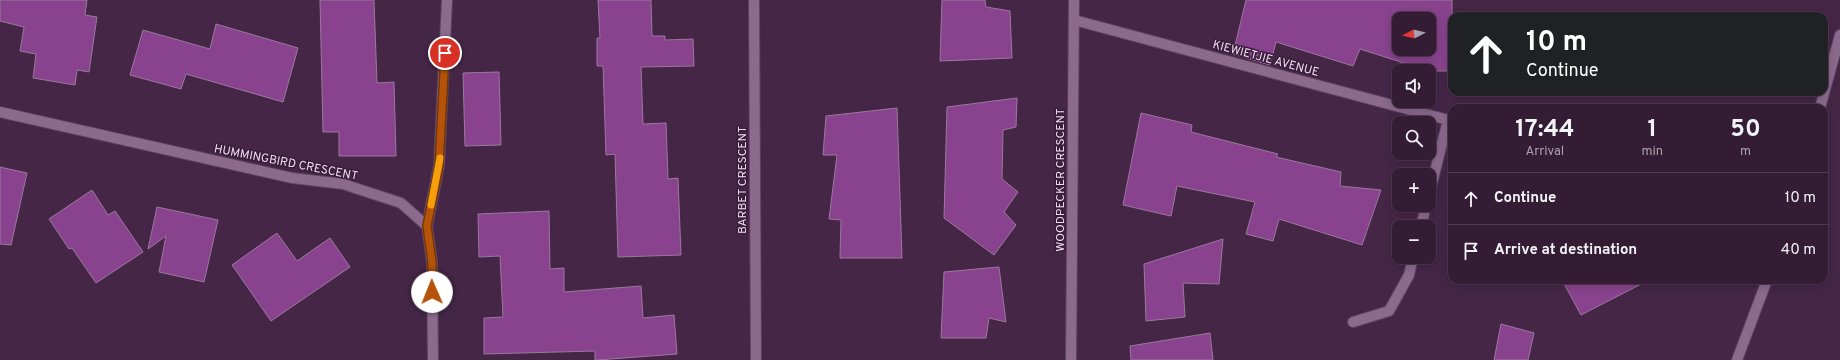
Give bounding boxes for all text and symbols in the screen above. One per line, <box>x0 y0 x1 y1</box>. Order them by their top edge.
north arrow <box>1392 12 1436 56</box>
map controls <box>1392 12 1436 264</box>
text: 10 m <box>1526 25 1587 61</box>
icon: ahead <box>1460 28 1512 80</box>
pin <box>428 36 462 70</box>
street label: KIEWIETJIE AVENUE <box>1211 37 1321 81</box>
icon: arrive <box>434 42 456 64</box>
text: Continue <box>1526 60 1598 83</box>
button: sound <box>1392 64 1436 108</box>
street label: WOODPECKER CRESCENT <box>1053 108 1069 252</box>
text: 17:44 <box>1515 115 1574 145</box>
text: 1 <box>1648 115 1657 145</box>
text: 50 <box>1730 115 1761 145</box>
button: search <box>1392 116 1436 160</box>
street label: BARBET CRESCENT <box>735 126 751 234</box>
street label: HUMMINGBIRD CRESCENT <box>213 141 359 185</box>
text: Arrival <box>1525 144 1564 160</box>
text: min <box>1642 144 1663 160</box>
text: m <box>1740 144 1751 160</box>
button: + <box>1392 168 1436 212</box>
icon: ahead <box>1460 188 1482 210</box>
text: Continue <box>1494 189 1556 208</box>
text: 10 m <box>1785 189 1816 208</box>
button: − <box>1392 220 1436 264</box>
icon: arrive <box>1460 240 1482 262</box>
text: Arrive at destination <box>1494 241 1637 260</box>
text: 40 m <box>1781 241 1816 260</box>
position arrow <box>411 271 453 313</box>

